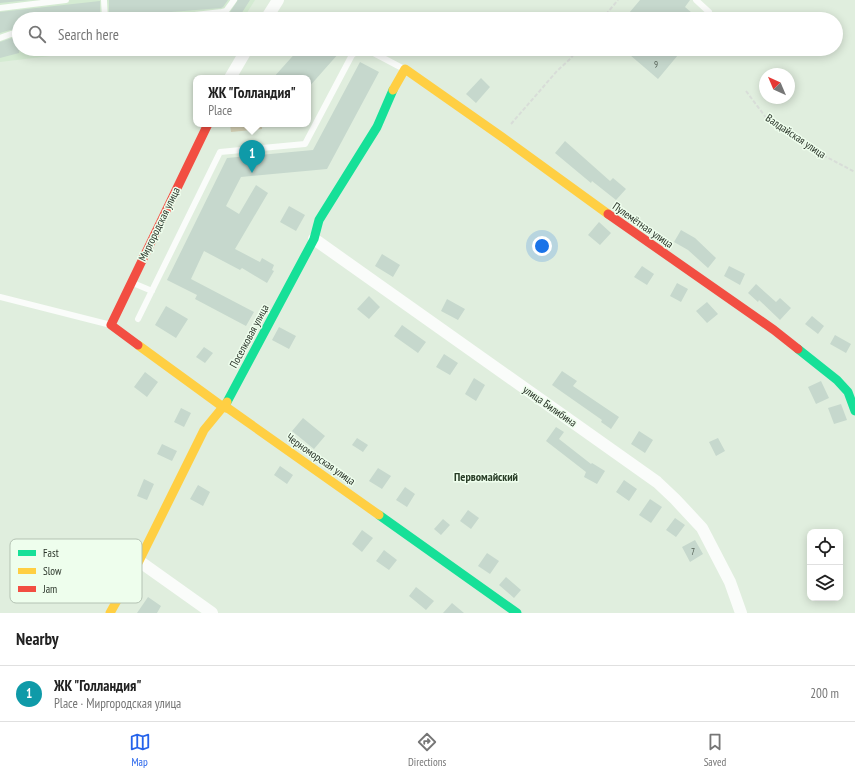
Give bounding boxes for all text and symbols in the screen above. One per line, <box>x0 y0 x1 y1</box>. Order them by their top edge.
search box <box>12 12 843 56</box>
icon: search <box>26 23 48 45</box>
text: Search here <box>58 25 119 44</box>
house number: 9 <box>654 59 658 70</box>
north arrow <box>759 68 795 104</box>
popup <box>193 75 311 127</box>
text: ЖК "Голландия" <box>208 83 296 102</box>
text: Place <box>208 102 232 119</box>
street label: Валдайская улица <box>763 111 829 161</box>
pin: 1 <box>239 140 265 173</box>
street label: Миргородская улица <box>135 185 183 263</box>
street label: Пулемётная улица <box>610 199 676 251</box>
your location <box>532 236 552 256</box>
street label: Поселковая улица <box>226 302 272 370</box>
street label: улица Билибина <box>520 382 580 430</box>
street label: Черноморская улица <box>284 430 358 488</box>
district label: Первомайский <box>454 469 518 484</box>
map controls <box>807 529 843 601</box>
button: locate <box>807 529 843 565</box>
legend <box>10 539 142 603</box>
text: Fast <box>43 546 59 560</box>
house number: 7 <box>691 546 695 557</box>
text: Slow <box>43 564 62 578</box>
button: layers <box>807 565 843 601</box>
text: Jam <box>42 582 57 596</box>
text: Nearby <box>16 628 59 650</box>
text: ЖК "Голландия" <box>54 676 142 695</box>
text: 1 <box>26 685 32 702</box>
text: 200 m <box>810 685 839 702</box>
text: Place · Миргородская улица <box>54 695 181 712</box>
tab: Map <box>129 731 151 769</box>
tab: Directions <box>408 731 446 769</box>
tab: Saved <box>704 731 726 769</box>

